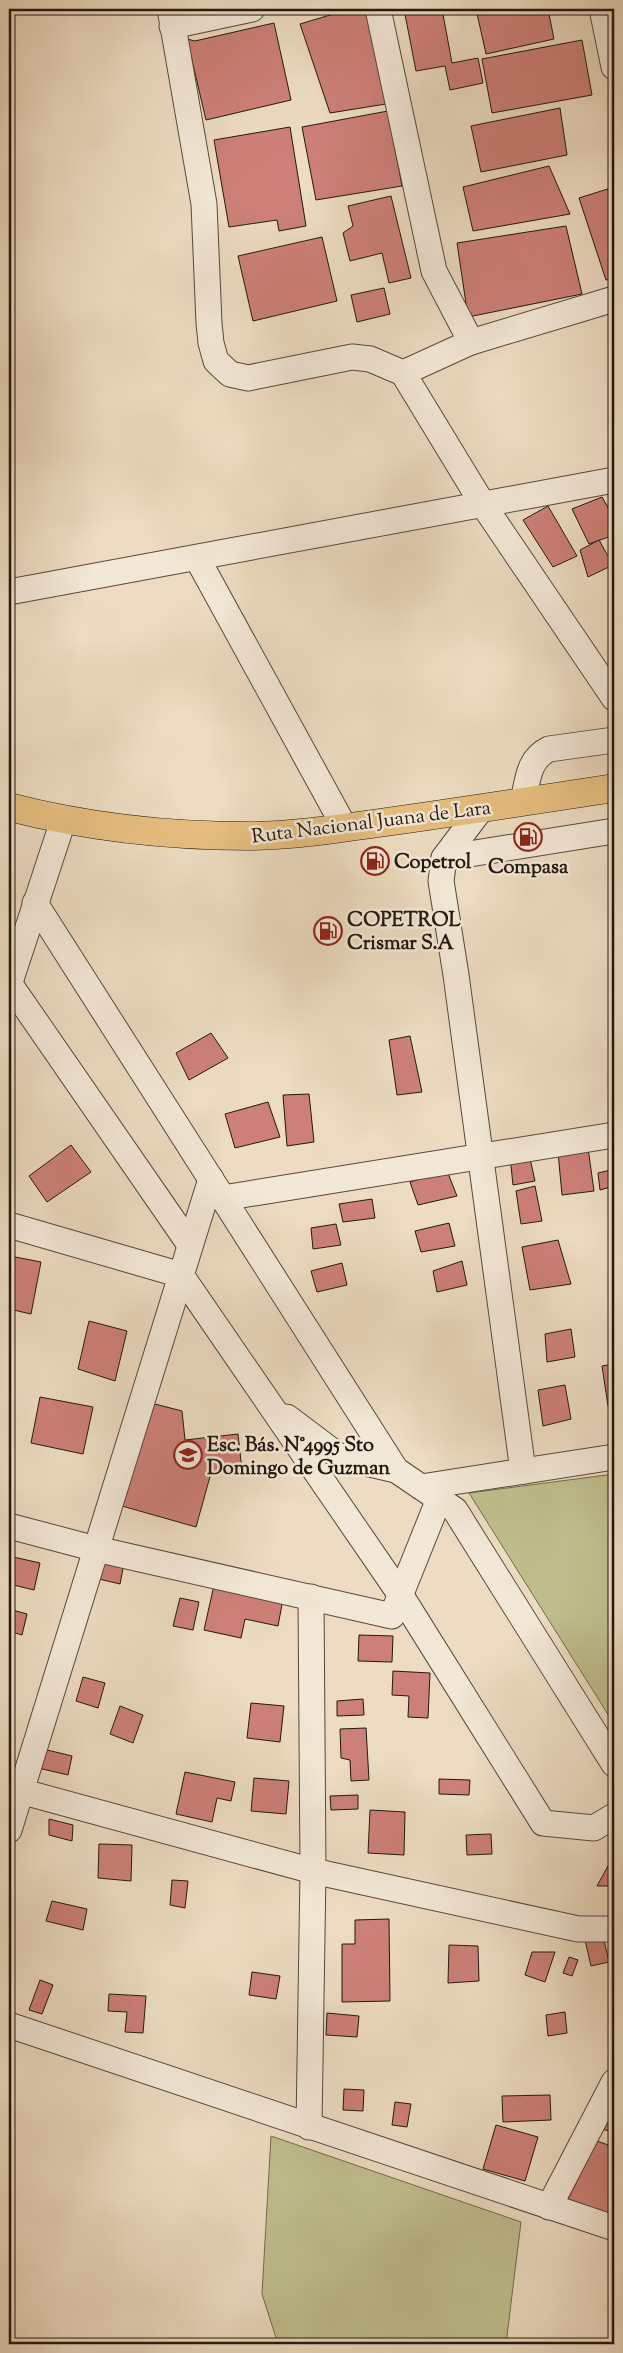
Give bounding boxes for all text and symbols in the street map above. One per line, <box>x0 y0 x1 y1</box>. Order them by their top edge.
street label: Ruta Nacional Juana de Lara <box>250 794 493 853</box>
fuel station icon: Compasa <box>513 822 543 852</box>
fuel station icon: Copetrol <box>360 846 390 876</box>
place label: Copetrol <box>394 849 472 878</box>
place label: Compasa <box>488 854 569 883</box>
place label: COPETROL Crismar S.A <box>347 907 461 959</box>
fuel station icon: COPETROL Crismar S.A <box>313 916 343 946</box>
place label: Esc. Bás. N°4995 Sto Domingo de Guzman <box>207 1432 390 1484</box>
school or university icon: Esc. Bás. N°4995 Sto Domingo de Guzman <box>173 1440 203 1470</box>

